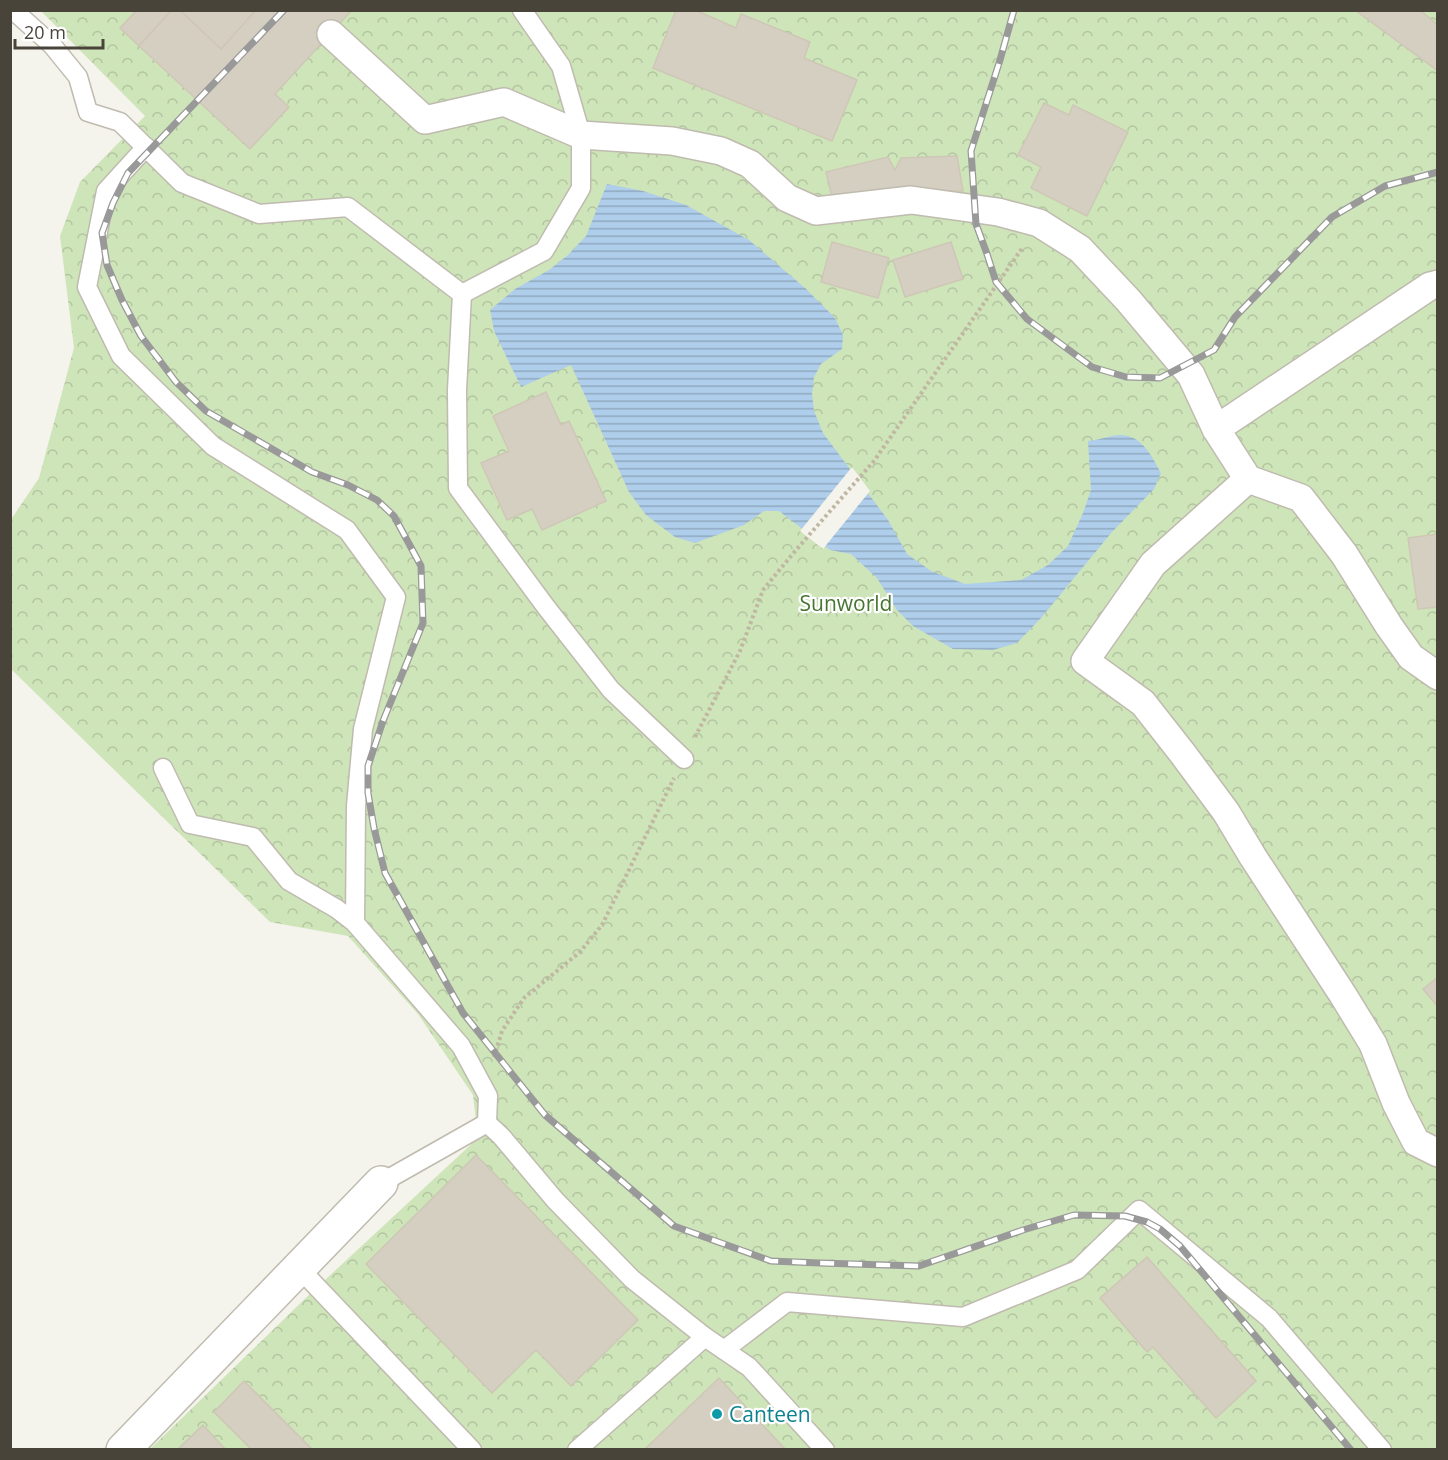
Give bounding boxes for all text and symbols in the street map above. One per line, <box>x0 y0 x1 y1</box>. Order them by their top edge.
scale bar <box>15 12 104 50</box>
text: 20 m <box>24 20 66 44</box>
park label: Sunworld <box>800 589 892 617</box>
place label: Canteen <box>729 1400 811 1428</box>
marker: Canteen <box>710 1407 724 1421</box>

